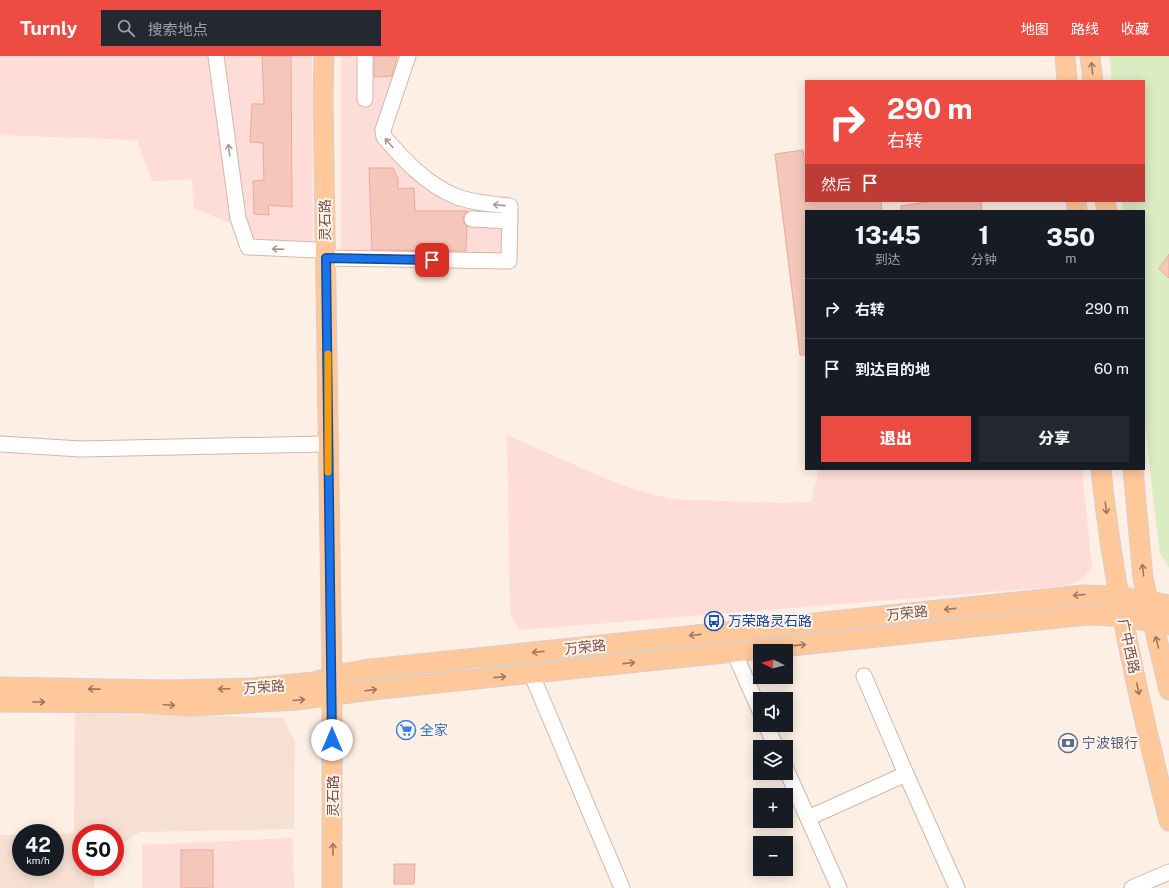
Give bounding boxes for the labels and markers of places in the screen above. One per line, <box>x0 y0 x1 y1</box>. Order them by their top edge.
pin <box>415 243 449 277</box>
bus stop icon: 万荣路灵石路 <box>703 610 725 632</box>
place label: 万荣路灵石路 <box>728 613 812 629</box>
supermarket icon: 全家 <box>395 719 417 741</box>
place label: 全家 <box>420 722 448 738</box>
bank icon: 宁波银行 <box>1057 732 1079 754</box>
place label: 宁波银行 <box>1082 735 1138 751</box>

